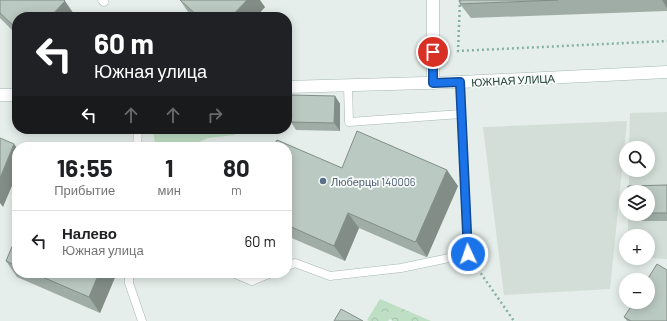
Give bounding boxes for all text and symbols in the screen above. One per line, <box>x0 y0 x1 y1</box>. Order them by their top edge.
text: 60 m <box>94 26 154 60</box>
icon: left <box>28 28 80 80</box>
pin <box>416 35 450 69</box>
icon: arrive <box>422 41 444 63</box>
text: Южная улица <box>94 60 207 82</box>
street label: ЮЖНАЯ УЛИЦА <box>471 71 556 89</box>
icon: left <box>78 104 100 126</box>
icon: ahead <box>120 104 142 126</box>
icon: ahead <box>162 104 184 126</box>
icon: right <box>204 104 226 126</box>
map controls <box>619 141 655 309</box>
button: search <box>619 141 655 177</box>
text: 16:55 <box>57 153 113 182</box>
text: 1 <box>165 153 173 182</box>
text: 80 <box>223 153 250 182</box>
place label: Люберцы 140006 <box>331 175 416 188</box>
marker: Люберцы 140006 <box>318 176 328 186</box>
text: Прибытие <box>54 182 115 198</box>
text: мин <box>157 182 181 198</box>
text: m <box>231 182 242 198</box>
button: layers <box>619 185 655 221</box>
text: Налево <box>62 224 117 242</box>
button: + <box>619 229 655 265</box>
icon: left <box>28 230 50 252</box>
text: 60 m <box>244 232 276 250</box>
position arrow <box>447 233 489 275</box>
text: Южная улица <box>62 242 144 258</box>
button: − <box>619 273 655 309</box>

